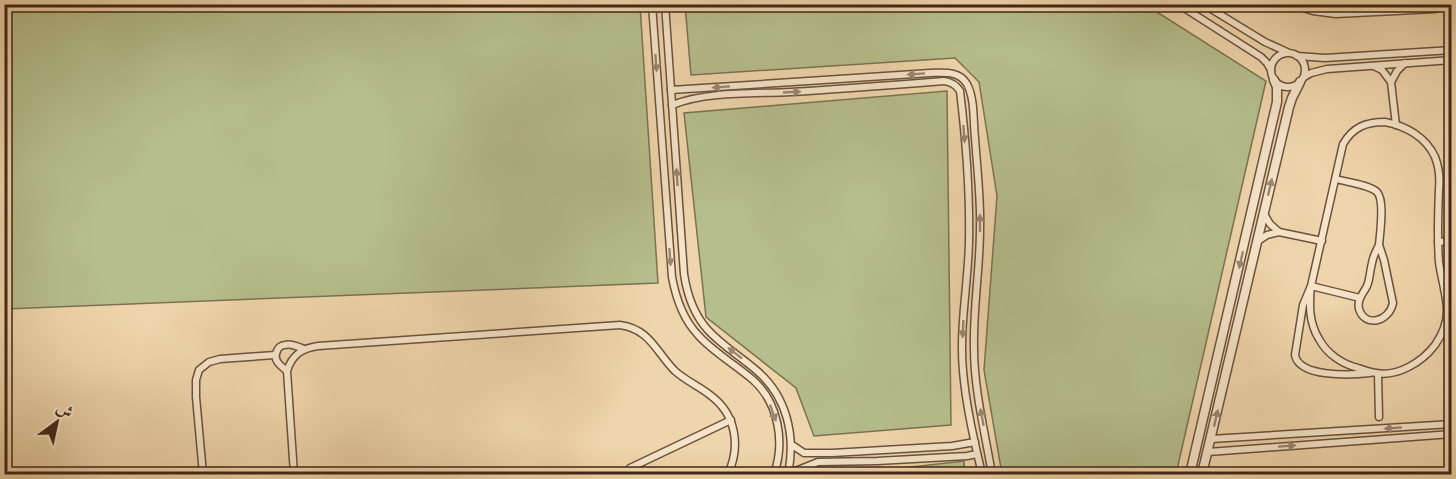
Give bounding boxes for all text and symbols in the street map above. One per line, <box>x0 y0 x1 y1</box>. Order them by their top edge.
one-way arrow <box>651 53 661 72</box>
one-way arrow <box>906 69 925 79</box>
one-way arrow <box>712 82 731 92</box>
one-way arrow <box>783 87 802 96</box>
one-way arrow <box>960 125 969 144</box>
one-way arrow <box>672 167 682 186</box>
one-way arrow <box>1266 178 1276 196</box>
one-way arrow <box>975 213 985 232</box>
one-way arrow <box>666 248 675 267</box>
one-way arrow <box>1235 251 1245 269</box>
one-way arrow <box>958 319 967 338</box>
one-way arrow <box>727 347 743 360</box>
north arrow <box>27 392 87 452</box>
text: ش <box>53 400 75 422</box>
one-way arrow <box>769 404 779 422</box>
one-way arrow <box>977 407 986 426</box>
one-way arrow <box>1212 408 1221 427</box>
one-way arrow <box>1384 423 1403 433</box>
one-way arrow <box>1277 441 1296 451</box>

